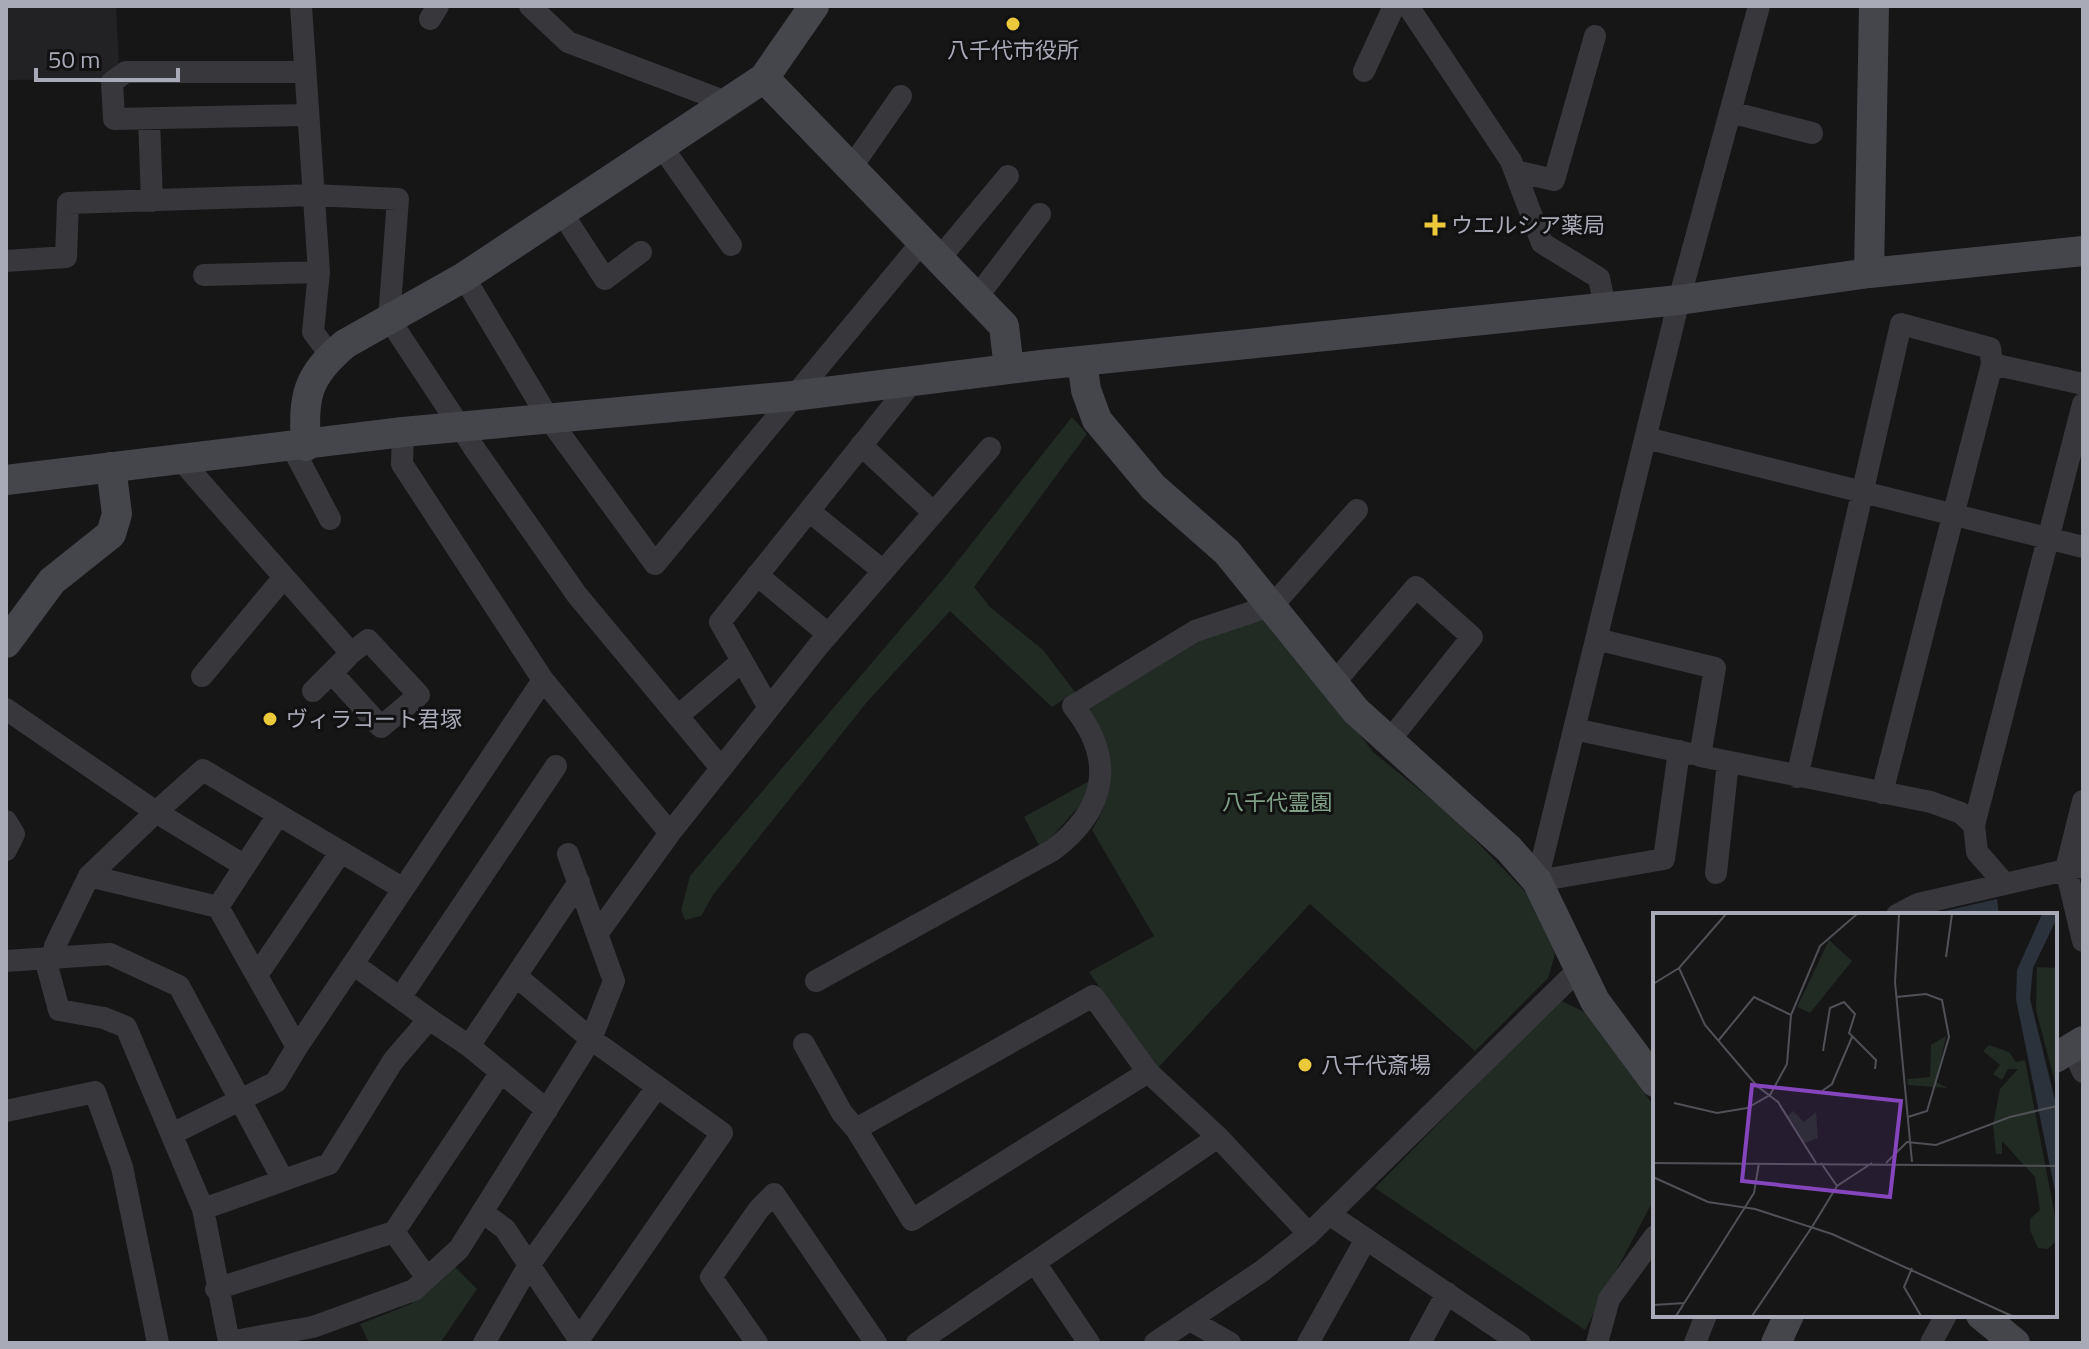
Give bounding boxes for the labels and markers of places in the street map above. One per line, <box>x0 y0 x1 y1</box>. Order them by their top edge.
marker: 八千代市役所 <box>1004 15 1022 33</box>
place label: 八千代市役所 <box>947 33 1079 67</box>
place label: ウエルシア薬局 <box>1451 208 1605 242</box>
marker: ウエルシア薬局 <box>1426 216 1444 234</box>
place label: ヴィラコート君塚 <box>286 702 462 736</box>
marker: ヴィラコート君塚 <box>261 710 279 728</box>
place label: 八千代斎場 <box>1321 1048 1431 1082</box>
marker: 八千代斎場 <box>1296 1056 1314 1074</box>

